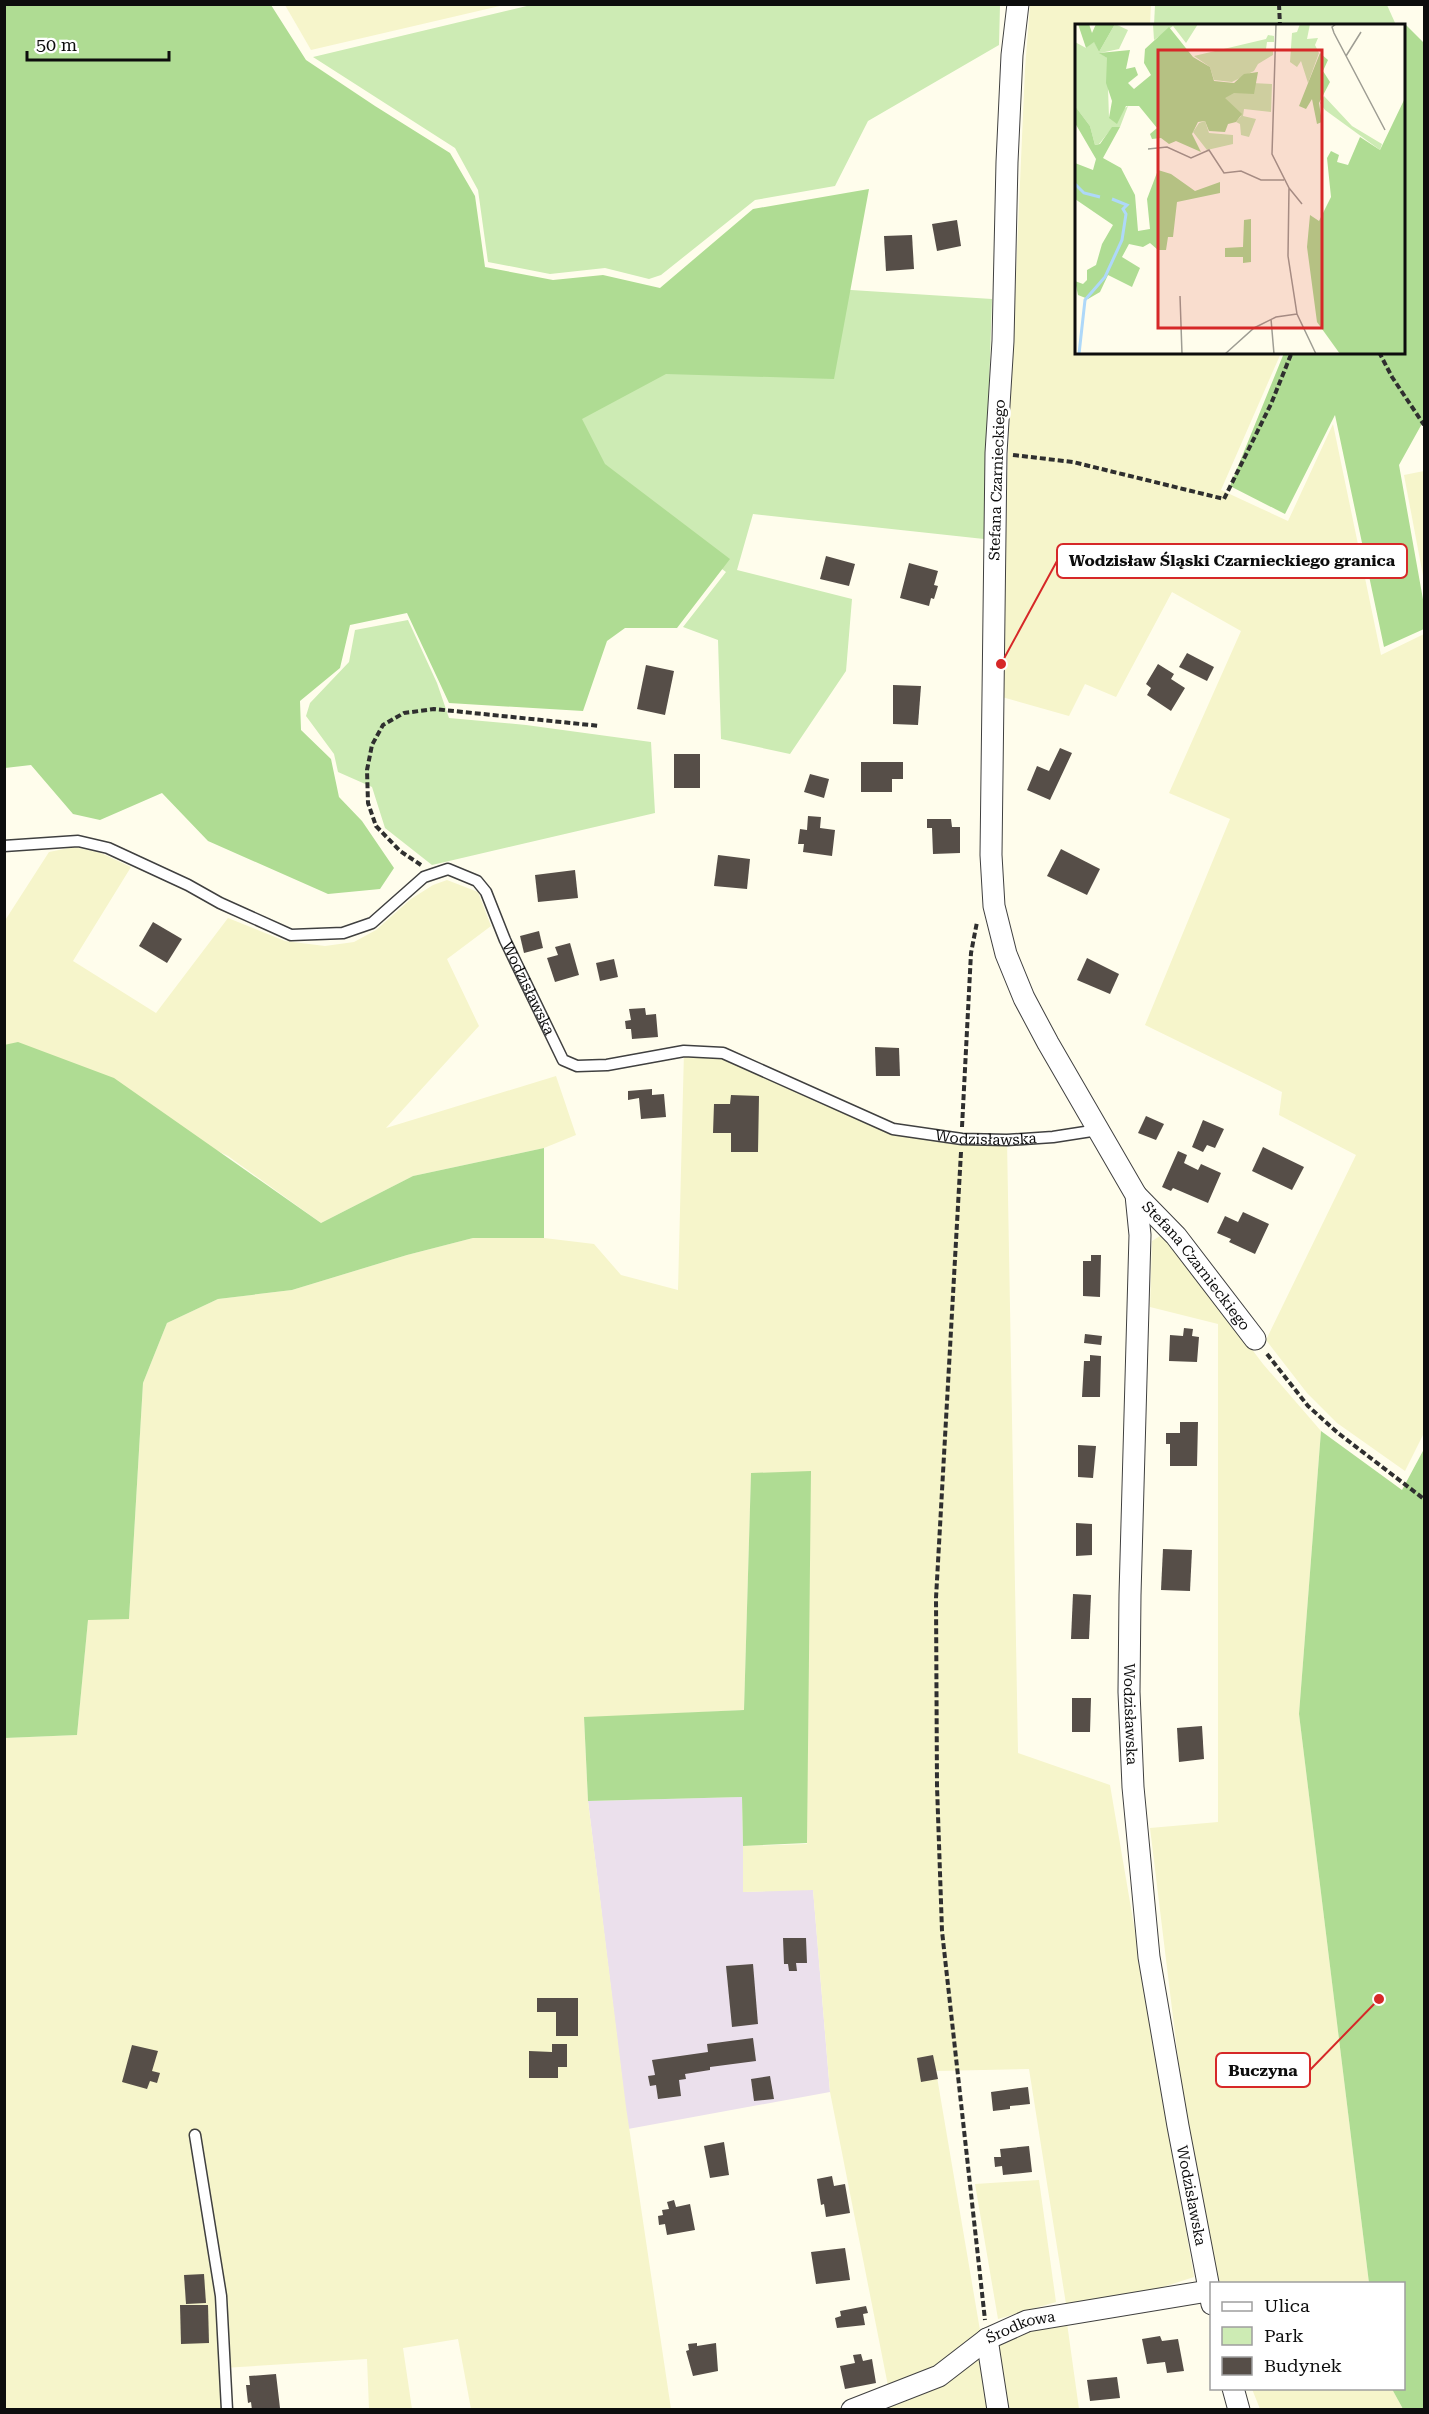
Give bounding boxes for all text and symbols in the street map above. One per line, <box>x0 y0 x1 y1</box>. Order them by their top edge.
scale bar <box>27 24 170 62</box>
inset map <box>1075 24 1405 354</box>
text: 50 m <box>36 34 77 55</box>
street label: Stefana Czarnieckiego <box>985 399 1009 561</box>
callout: Wodzisław Śląski Czarnieckiego granica <box>1057 544 1407 578</box>
text: Wodzisław Śląski Czarnieckiego granica <box>1069 551 1396 570</box>
street label: Wodzisławska <box>498 939 559 1038</box>
street label: Wodzisławska <box>934 1126 1037 1149</box>
street label: Stefana Czarnieckiego <box>1138 1197 1254 1334</box>
street label: Wodzisławska <box>1120 1663 1141 1765</box>
callout: Buczyna <box>1216 2053 1310 2087</box>
text: Buczyna <box>1228 2061 1298 2080</box>
street label: Wodzisławska <box>1173 2144 1210 2247</box>
legend <box>1210 2282 1405 2390</box>
text: Ulica <box>1264 2295 1310 2316</box>
street label: Środkowa <box>983 2307 1056 2347</box>
text: Park <box>1264 2325 1304 2346</box>
text: Budynek <box>1264 2355 1342 2376</box>

